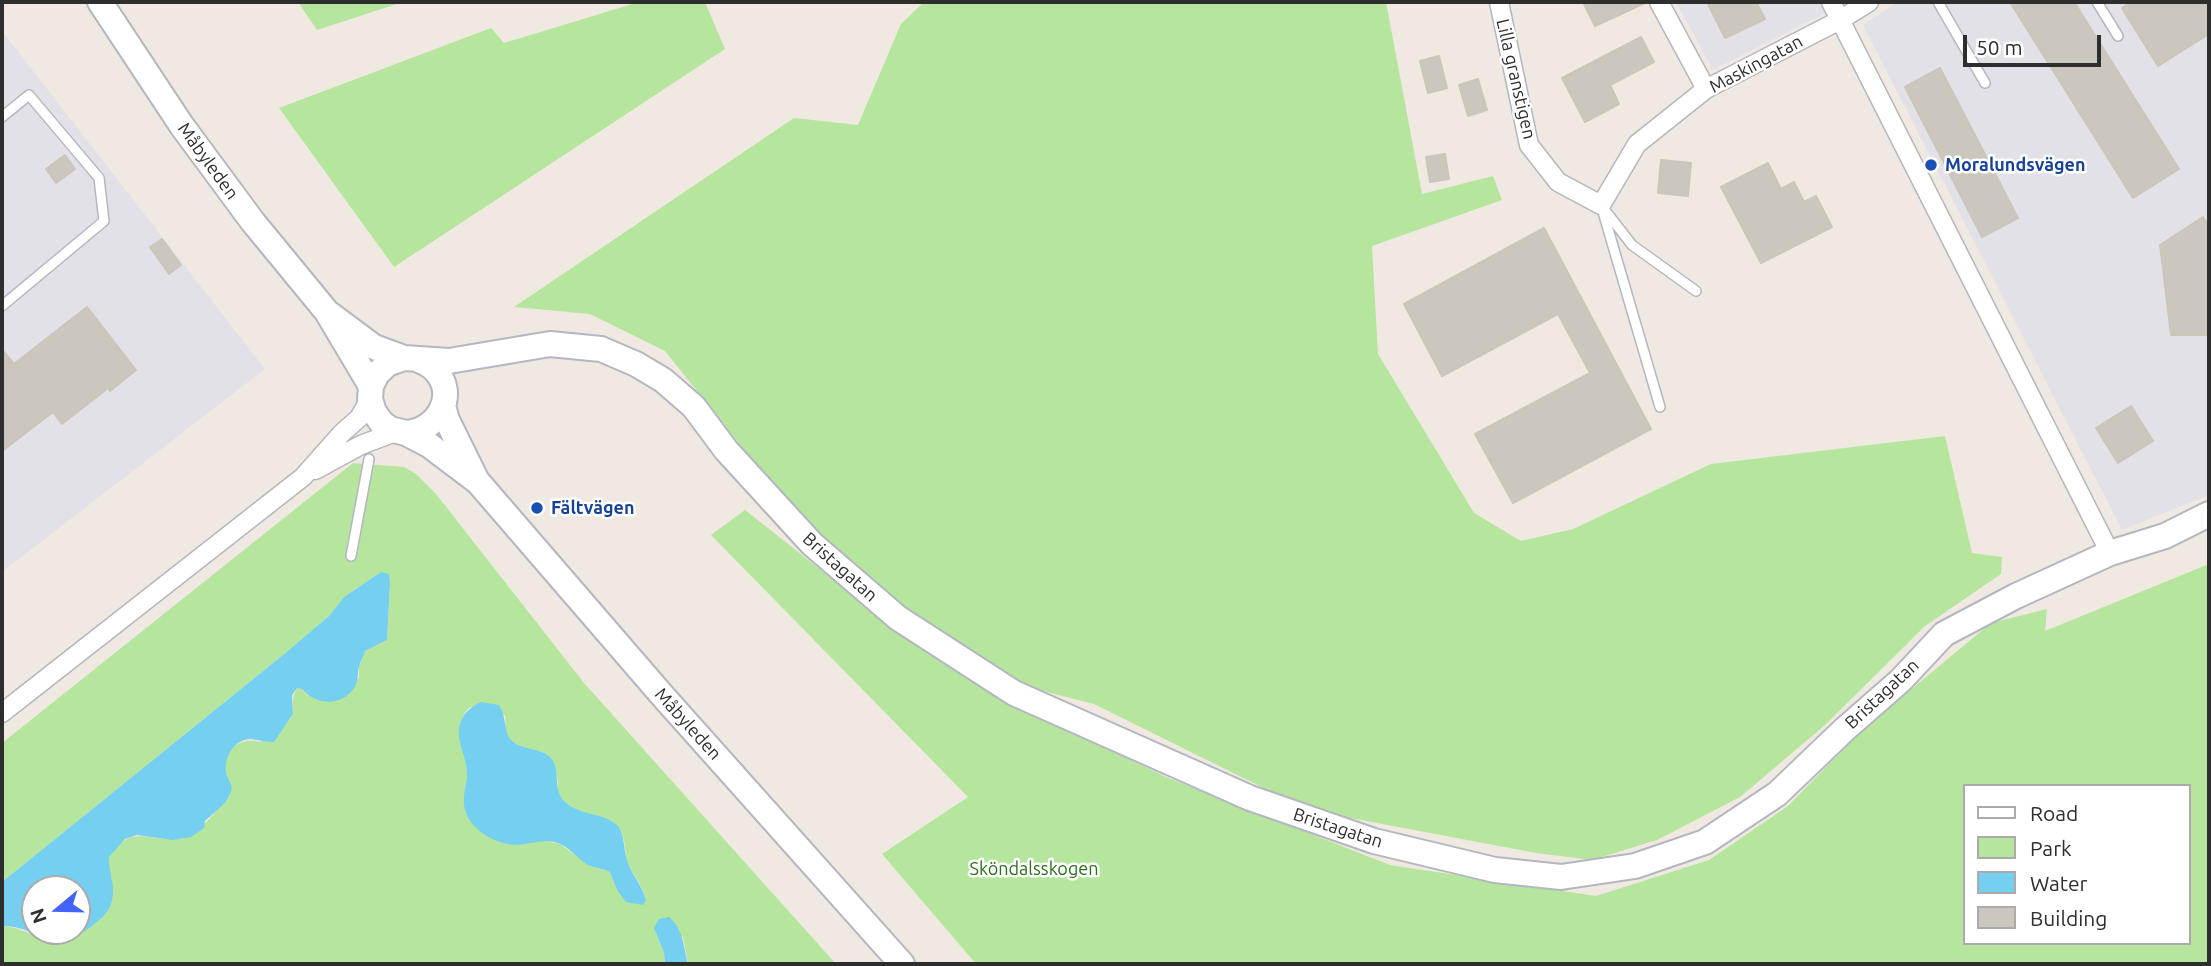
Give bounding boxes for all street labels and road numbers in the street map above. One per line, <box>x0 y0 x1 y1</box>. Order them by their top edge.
street label: Lilla granstigen <box>1492 17 1540 141</box>
street label: Maskingatan <box>1706 30 1806 98</box>
street label: Måbyleden <box>173 118 243 204</box>
street label: Bristagatan <box>798 528 882 606</box>
street label: Bristagatan <box>1841 654 1923 734</box>
street label: Måbyleden <box>650 684 726 764</box>
street label: Bristagatan <box>1290 803 1386 853</box>

